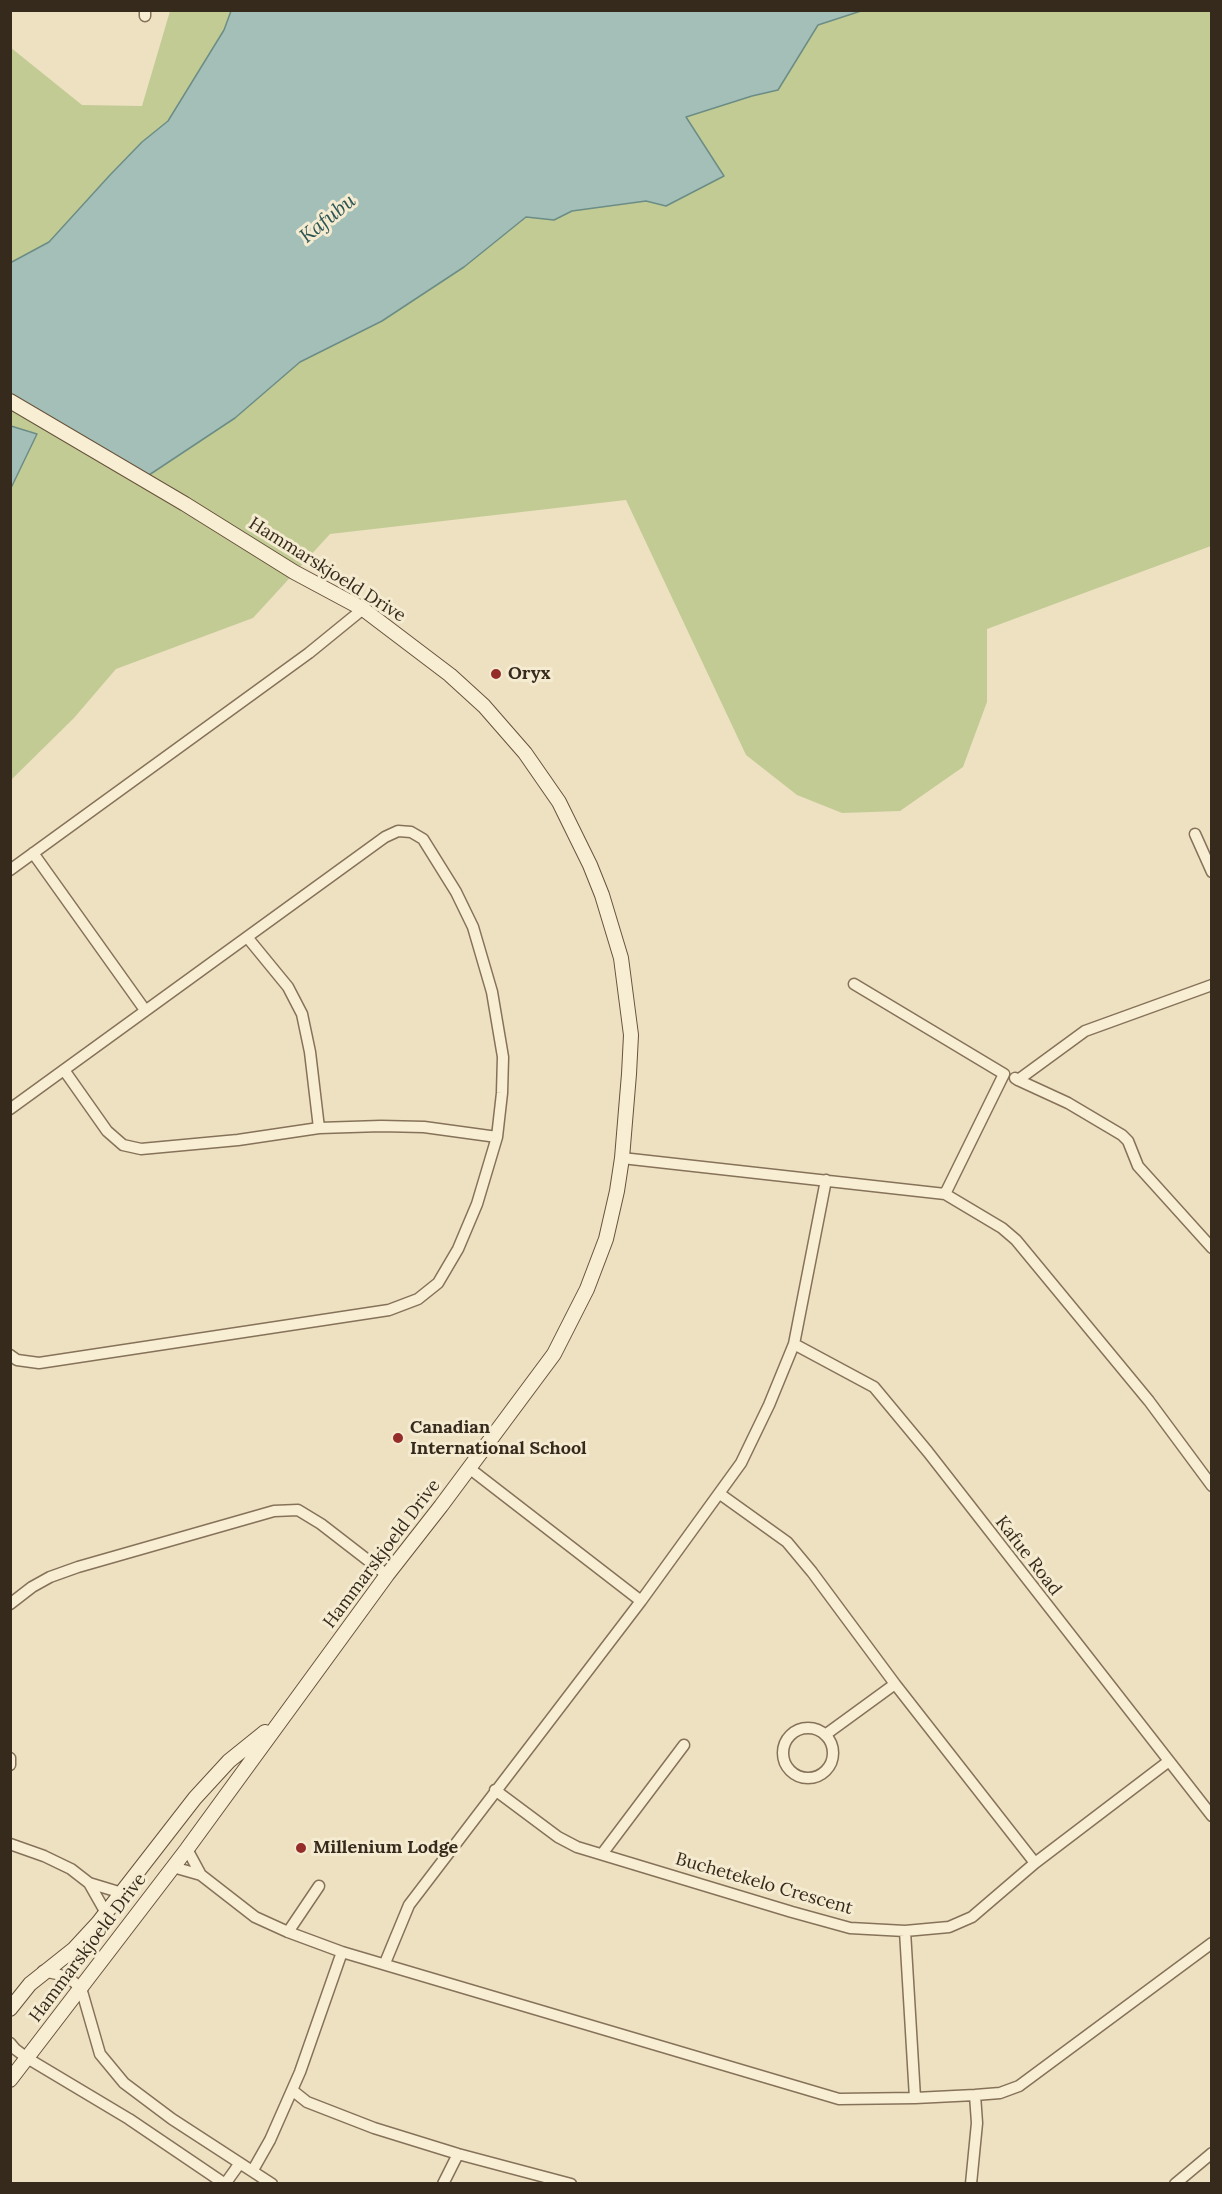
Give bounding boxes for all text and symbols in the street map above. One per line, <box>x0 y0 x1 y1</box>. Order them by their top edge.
water label: Kafubu <box>295 189 361 249</box>
street label: Hammarskjoeld Drive <box>245 513 409 627</box>
place label: Oryx <box>508 663 550 685</box>
marker: Oryx <box>489 667 503 681</box>
place label: Canadian International School <box>410 1417 587 1460</box>
marker: Canadian International School <box>391 1431 405 1445</box>
street label: Hammarskjoeld Drive <box>319 1475 445 1633</box>
street label: Kafue Road <box>990 1512 1066 1600</box>
place label: Millenium Lodge <box>313 1837 458 1859</box>
marker: Millenium Lodge <box>294 1841 308 1855</box>
street label: Buchetekelo Crescent <box>673 1848 855 1920</box>
street label: Hammarskjoeld Drive <box>25 1869 151 2027</box>

